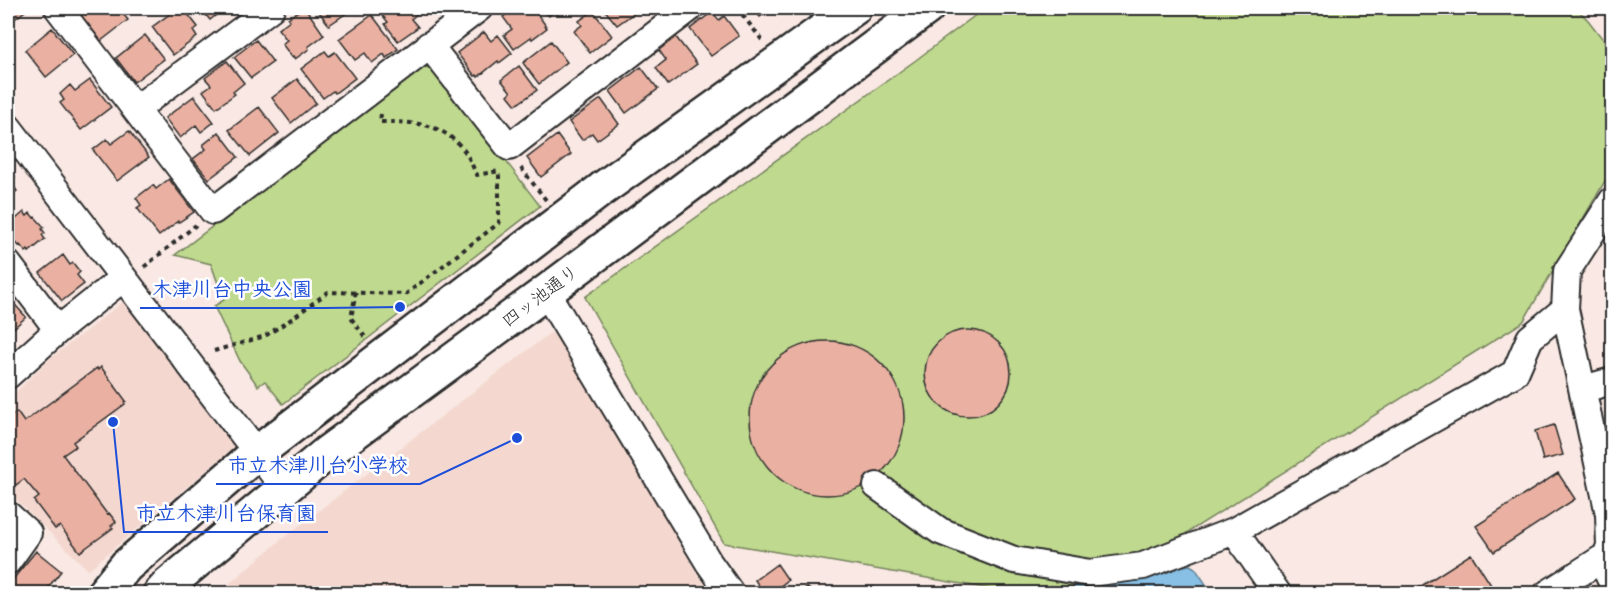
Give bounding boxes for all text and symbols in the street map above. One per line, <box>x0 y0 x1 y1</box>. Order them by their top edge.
street label: 四ッ池通り <box>497 259 583 333</box>
callout: 木津川台中央公園 <box>140 270 324 308</box>
text: 木津川台中央公園 <box>152 276 312 302</box>
callout: 市立木津川台小学校 <box>216 446 420 484</box>
text: 市立木津川台小学校 <box>228 452 408 478</box>
callout: 市立木津川台保育園 <box>124 494 328 532</box>
text: 市立木津川台保育園 <box>136 500 316 526</box>

